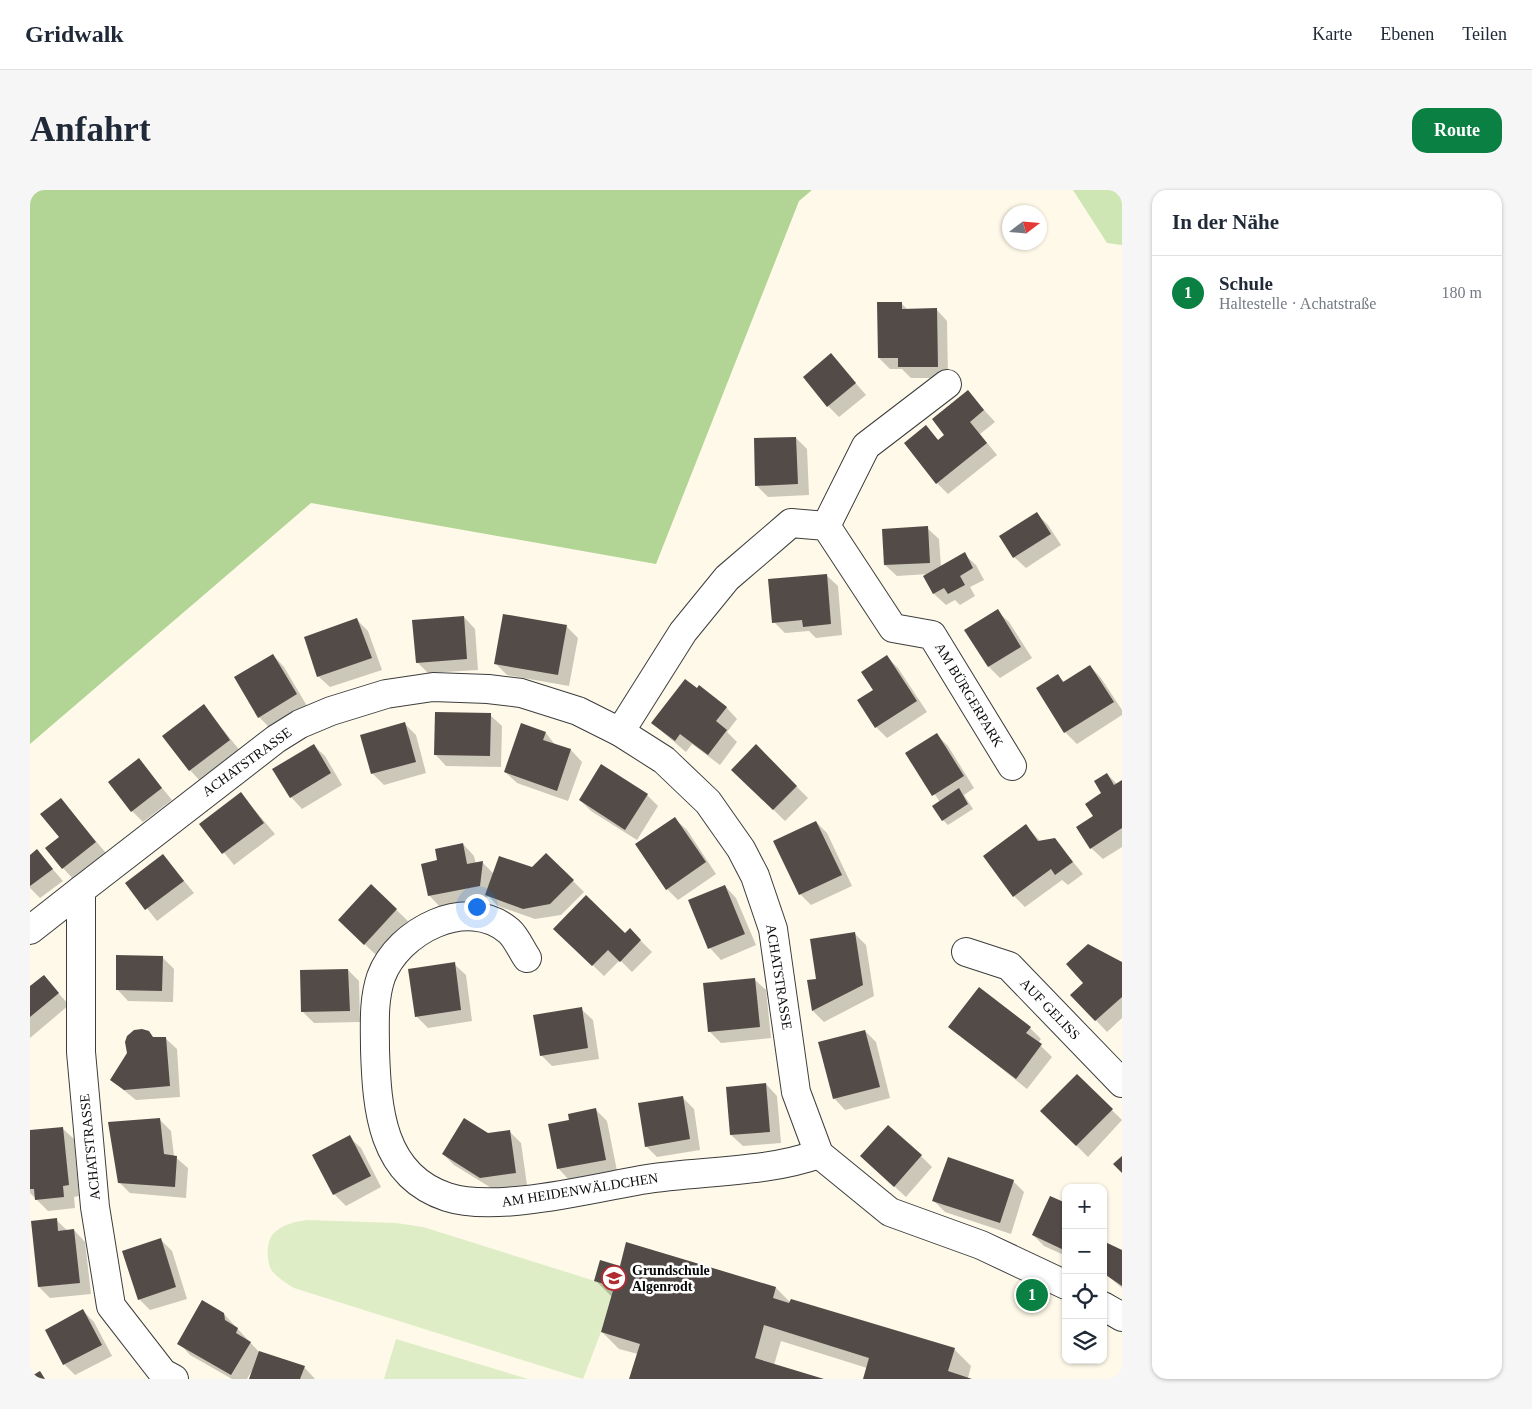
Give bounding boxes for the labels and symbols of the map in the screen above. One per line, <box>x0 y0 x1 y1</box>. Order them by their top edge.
north arrow <box>1002 205 1047 250</box>
street label: AM BÜRGERPARK <box>932 640 1007 750</box>
street label: ACHATSTRASSE <box>199 725 295 799</box>
your location <box>464 894 490 920</box>
street label: ACHATSTRASSE <box>763 923 795 1031</box>
street label: AUF GELISS <box>1017 975 1083 1043</box>
street label: ACHATSTRASSE <box>77 1093 103 1201</box>
street label: AM HEIDENWÄLDCHEN <box>501 1169 659 1210</box>
place label: Grundschule Algenrodt <box>632 1263 710 1294</box>
school or university icon: Grundschule Algenrodt <box>601 1265 627 1291</box>
pin: 1 <box>1016 1276 1048 1314</box>

